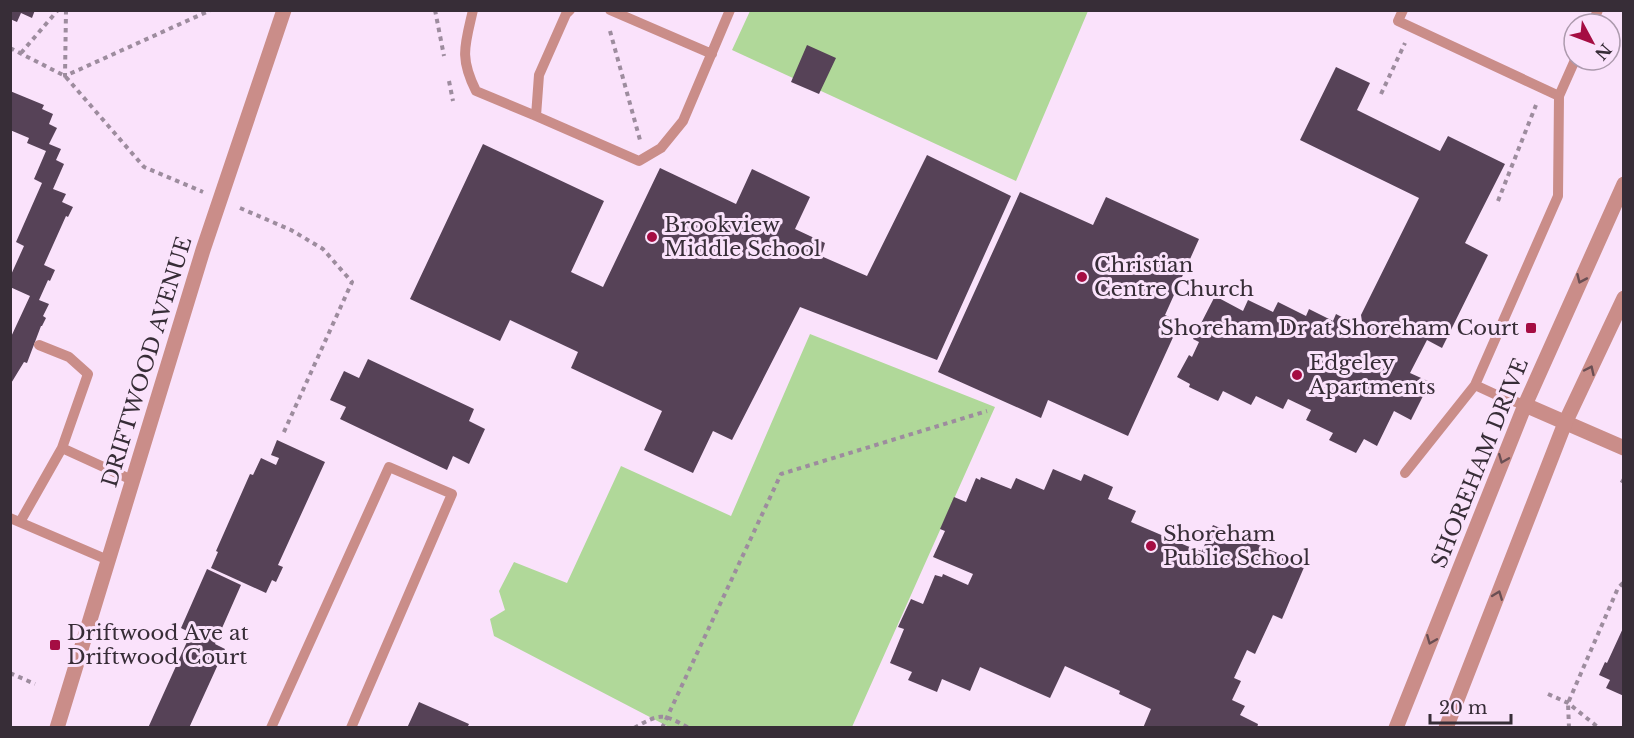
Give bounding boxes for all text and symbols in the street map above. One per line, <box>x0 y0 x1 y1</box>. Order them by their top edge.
north arrow <box>1562 12 1622 72</box>
text: N <box>1591 40 1616 64</box>
place label: Brookview Middle School <box>664 212 821 262</box>
marker: Brookview Middle School <box>645 230 659 244</box>
street label: DRIFTWOOD AVENUE <box>97 234 197 490</box>
place label: Christian Centre Church <box>1094 252 1254 302</box>
marker: Christian Centre Church <box>1075 270 1089 284</box>
one-way arrow <box>1576 273 1588 284</box>
place label: Shoreham Dr at Shoreham Court <box>1160 315 1519 341</box>
marker: Shoreham Dr at Shoreham Court <box>1524 321 1538 335</box>
place label: Edgeley Apartments <box>1308 350 1436 400</box>
street label: SHOREHAM DRIVE <box>1426 354 1534 572</box>
one-way arrow <box>1583 365 1595 376</box>
marker: Edgeley Apartments <box>1290 368 1304 382</box>
one-way arrow <box>1498 453 1510 464</box>
place label: Shoreham Public School <box>1163 521 1310 571</box>
marker: Shoreham Public School <box>1144 539 1158 553</box>
one-way arrow <box>1491 590 1503 601</box>
place label: Driftwood Ave at Driftwood Court <box>67 620 249 670</box>
one-way arrow <box>1426 634 1438 645</box>
marker: Driftwood Ave at Driftwood Court <box>48 638 62 652</box>
scale bar <box>1430 687 1511 725</box>
text: 20 m <box>1439 697 1487 719</box>

